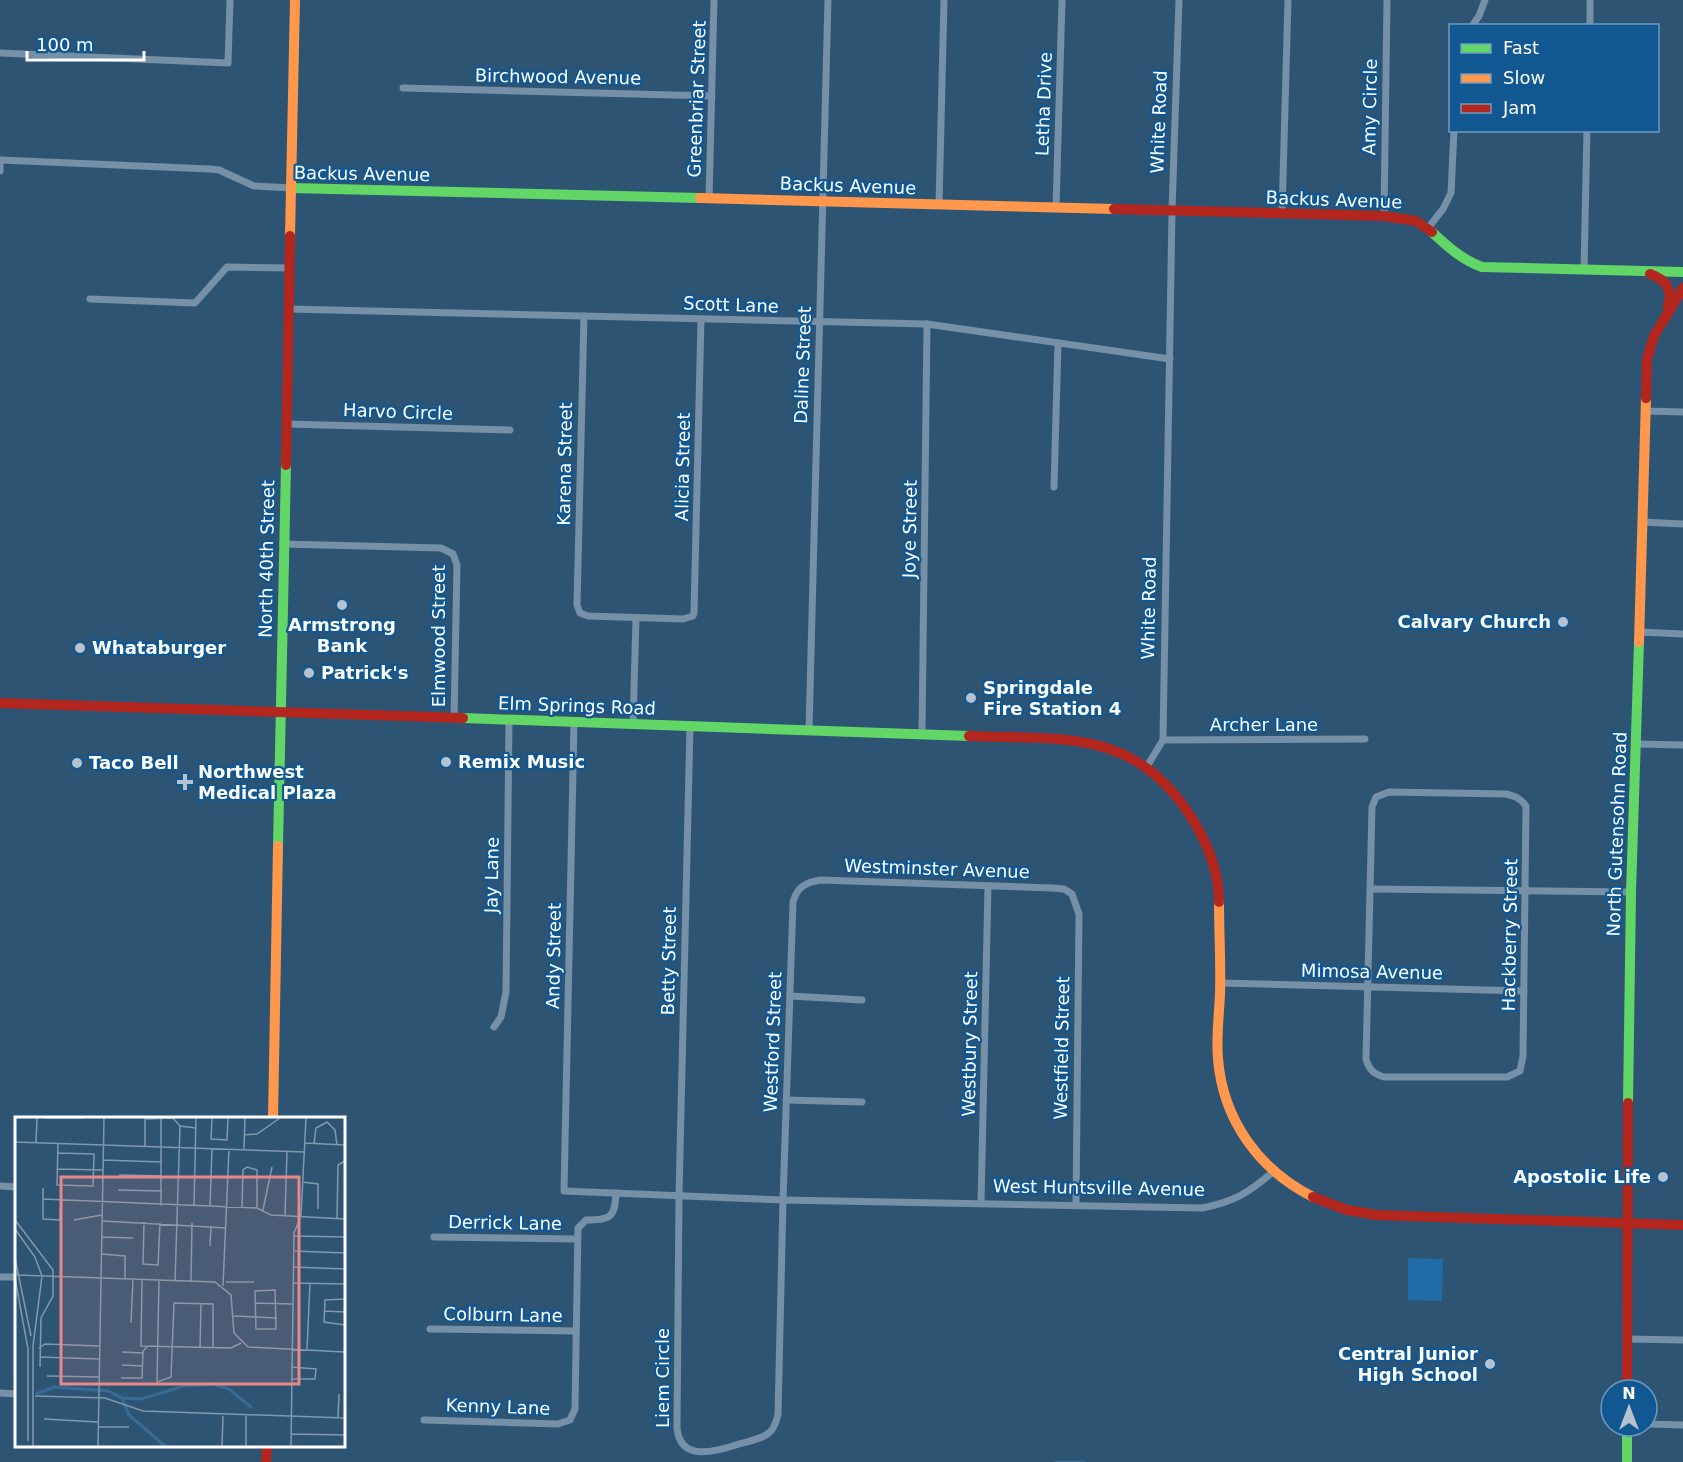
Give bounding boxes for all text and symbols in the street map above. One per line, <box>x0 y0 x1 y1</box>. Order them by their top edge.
street label: Greenbriar Street <box>683 20 710 178</box>
scale bar <box>27 24 144 62</box>
legend <box>1449 24 1659 132</box>
text: 100 m <box>36 34 94 55</box>
text: Fast <box>1503 37 1539 58</box>
street label: Letha Drive <box>1031 52 1056 156</box>
street label: Amy Circle <box>1358 58 1381 156</box>
street label: Birchwood Avenue <box>475 65 641 88</box>
text: Slow <box>1503 67 1545 88</box>
street label: White Road <box>1146 70 1171 174</box>
text: Jam <box>1502 97 1537 118</box>
street label: Backus Avenue <box>294 162 430 185</box>
street label: Backus Avenue <box>779 173 917 198</box>
street label: Backus Avenue <box>1265 187 1403 212</box>
street label: Scott Lane <box>683 292 779 317</box>
street label: Daline Street <box>790 306 815 424</box>
street label: Harvo Circle <box>343 399 453 424</box>
street label: Karena Street <box>553 402 576 526</box>
street label: Alicia Street <box>671 412 694 522</box>
street label: North 40th Street <box>255 480 278 638</box>
street label: Joye Street <box>898 480 921 579</box>
street label: White Road <box>1137 556 1160 660</box>
street label: Elmwood Street <box>428 565 449 707</box>
marker: Armstrong Bank <box>335 598 349 612</box>
place label: Calvary Church <box>1398 611 1551 632</box>
place label: Armstrong Bank <box>288 614 396 656</box>
marker: Calvary Church <box>1556 615 1570 629</box>
place label: Whataburger <box>92 637 226 658</box>
marker: Whataburger <box>73 641 87 655</box>
place label: Patrick's <box>321 662 408 683</box>
marker: Patrick's <box>302 666 316 680</box>
place label: Springdale Fire Station 4 <box>983 677 1121 719</box>
marker: Springdale Fire Station 4 <box>964 691 978 705</box>
street label: Elm Springs Road <box>498 692 656 719</box>
street label: Archer Lane <box>1210 714 1318 735</box>
street label: North Gutensohn Road <box>1602 731 1631 937</box>
place label: Remix Music <box>458 751 585 772</box>
place label: Taco Bell <box>89 752 179 773</box>
marker: Remix Music <box>439 755 453 769</box>
marker: Taco Bell <box>70 756 84 770</box>
place label: Northwest Medical Plaza <box>198 761 337 803</box>
marker: Northwest Medical Plaza <box>176 773 194 791</box>
street label: Jay Lane <box>480 837 503 914</box>
street label: Westminster Avenue <box>844 855 1030 882</box>
street label: Hackberry Street <box>1498 858 1521 1012</box>
street label: Andy Street <box>542 903 565 1009</box>
street label: Betty Street <box>657 907 680 1015</box>
street label: Mimosa Avenue <box>1301 960 1443 983</box>
street label: Westford Street <box>760 971 785 1113</box>
street label: Westbury Street <box>958 971 981 1117</box>
street label: Westfield Street <box>1050 976 1073 1120</box>
inset map <box>15 1117 345 1447</box>
place label: Apostolic Life <box>1513 1166 1651 1187</box>
marker: Apostolic Life <box>1656 1170 1670 1184</box>
street label: West Huntsville Avenue <box>993 1175 1205 1200</box>
street label: Derrick Lane <box>448 1211 562 1234</box>
street label: Colburn Lane <box>443 1303 563 1326</box>
street label: Liem Circle <box>652 1328 673 1428</box>
place label: Central Junior High School <box>1338 1343 1478 1385</box>
marker: Central Junior High School <box>1483 1357 1497 1371</box>
north arrow <box>1599 1378 1659 1438</box>
text: N <box>1622 1384 1636 1403</box>
street label: Kenny Lane <box>445 1394 551 1419</box>

